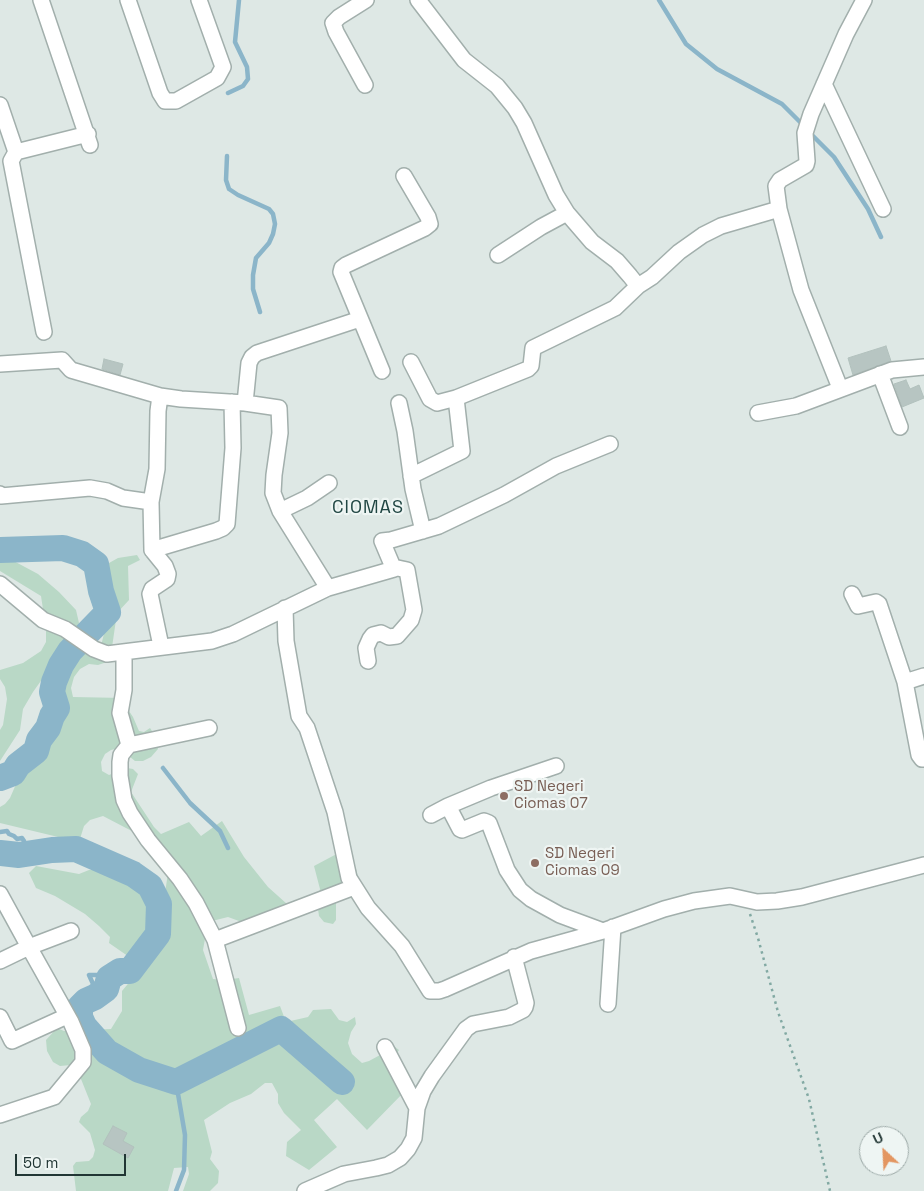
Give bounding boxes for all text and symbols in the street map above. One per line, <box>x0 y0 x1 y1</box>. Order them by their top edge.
district label: CIOMAS <box>331 497 405 519</box>
place label: SD Negeri Ciomas 07 <box>514 778 588 813</box>
marker: SD Negeri Ciomas 07 <box>498 790 510 802</box>
place label: SD Negeri Ciomas 09 <box>545 845 620 880</box>
marker: SD Negeri Ciomas 09 <box>529 857 541 869</box>
north arrow <box>859 1126 909 1176</box>
text: U <box>870 1128 886 1148</box>
scale bar <box>18 1144 129 1176</box>
text: 50 m <box>23 1153 58 1172</box>

